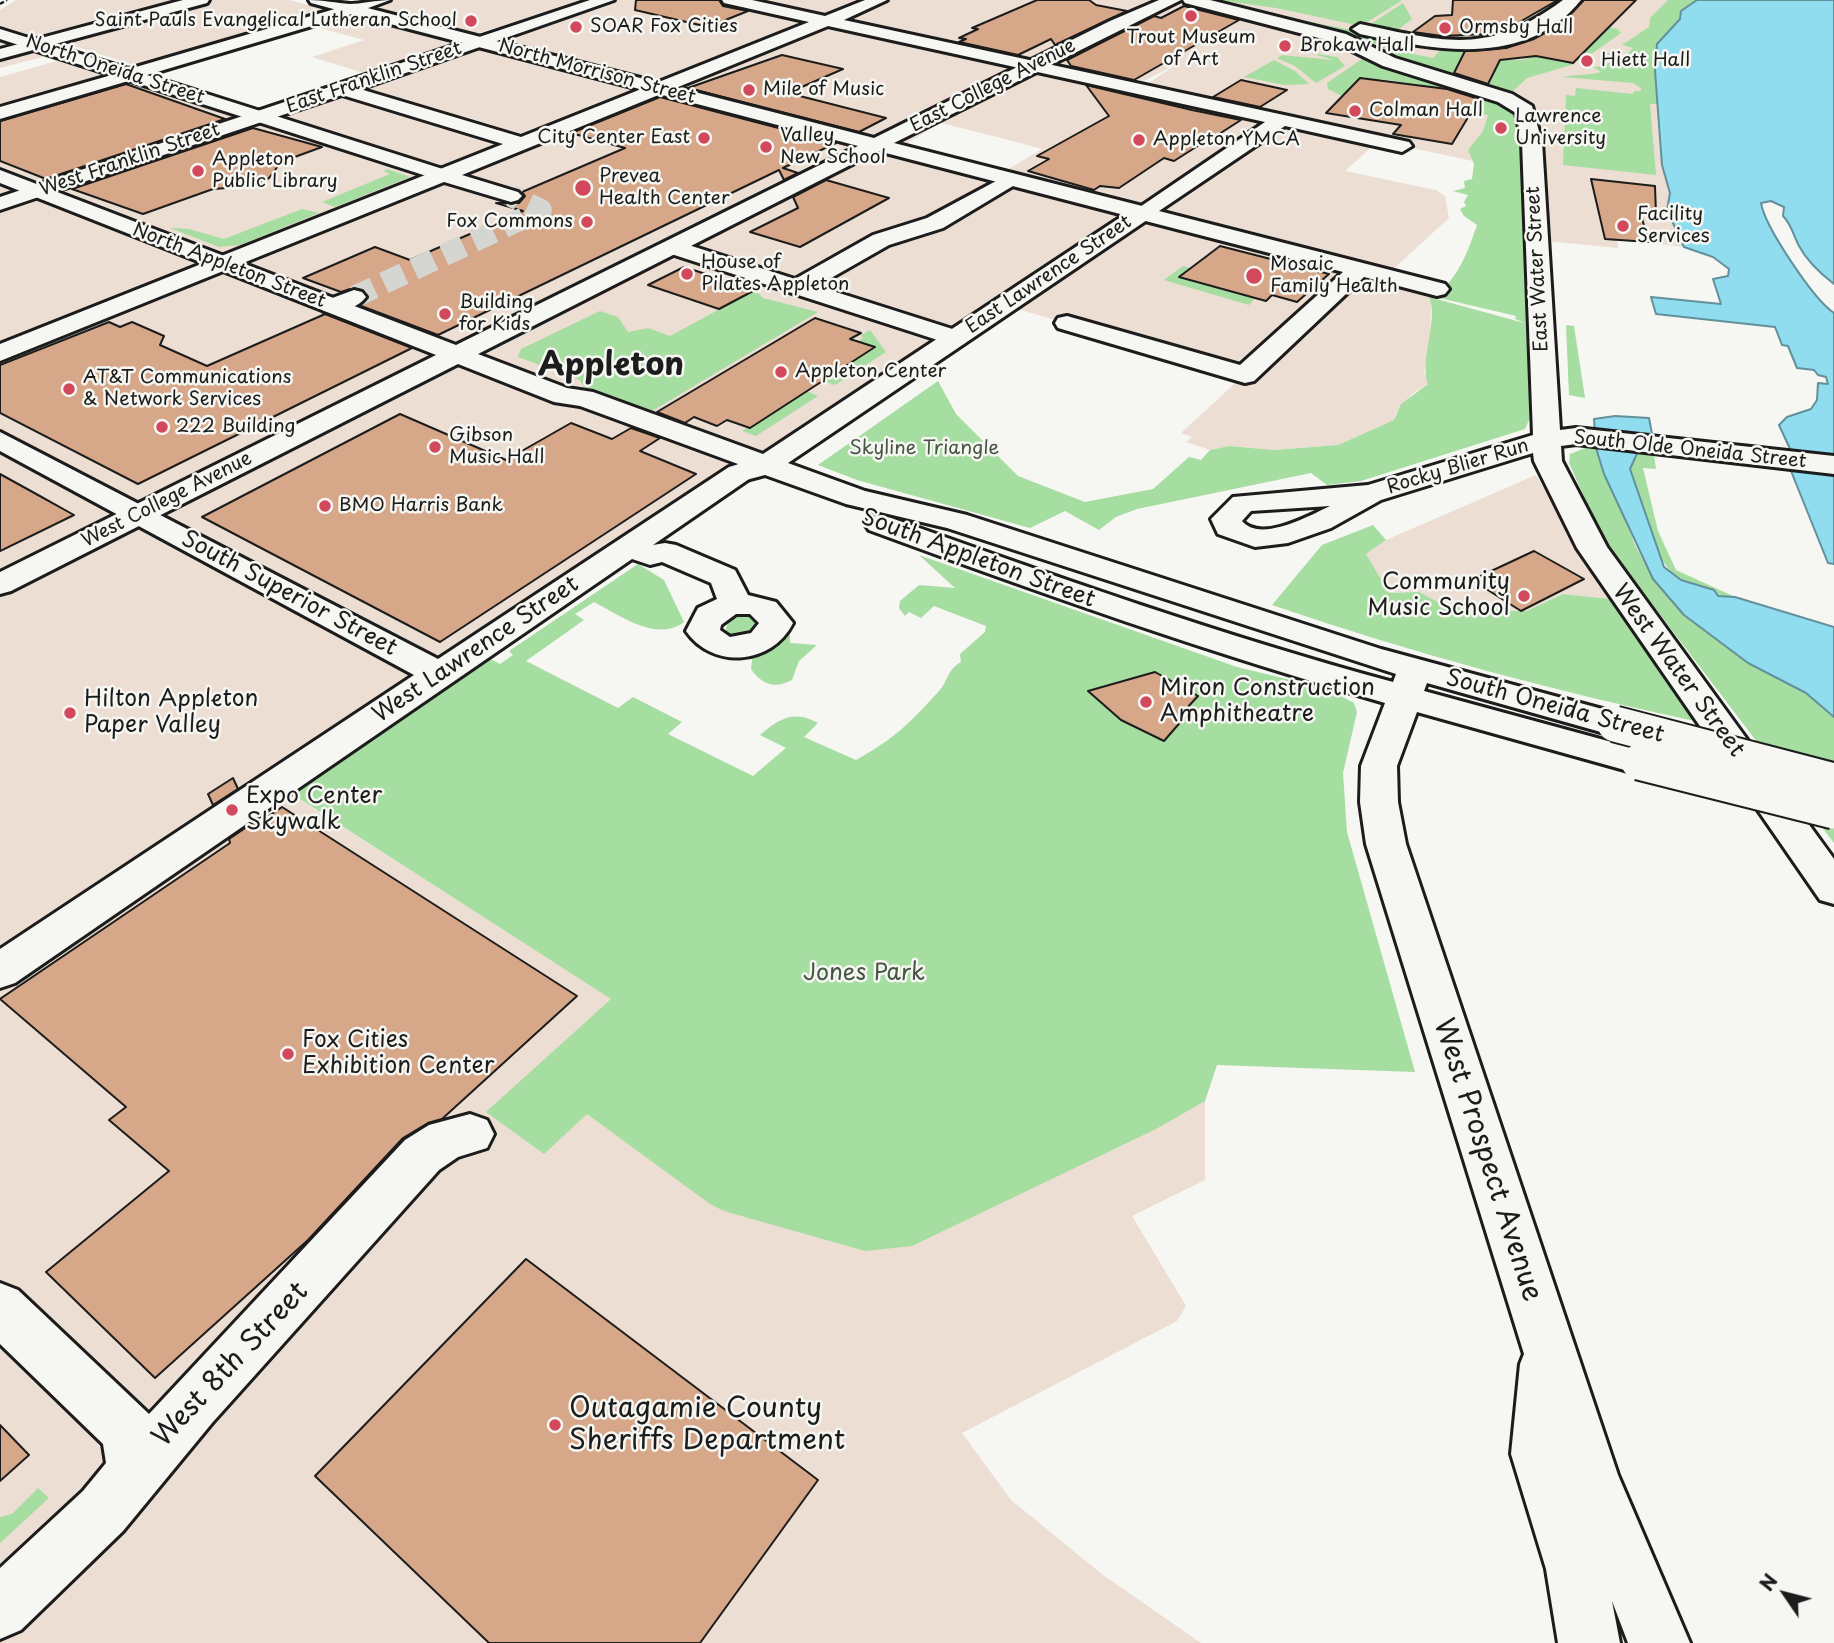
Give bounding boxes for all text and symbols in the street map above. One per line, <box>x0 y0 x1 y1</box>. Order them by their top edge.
marker: Trout Museum of Art <box>1183 8 1199 24</box>
place label: Saint Pauls Evangelical Lutheran School <box>94 10 457 32</box>
marker: Saint Pauls Evangelical Lutheran School <box>463 13 479 29</box>
place label: SOAR Fox Cities <box>590 16 738 38</box>
place label: Ormsby Hall <box>1459 17 1573 39</box>
marker: SOAR Fox Cities <box>568 19 584 35</box>
marker: Ormsby Hall <box>1437 20 1453 36</box>
place label: Trout Museum of Art <box>1126 27 1256 71</box>
street label: North Oneida Street <box>23 30 207 110</box>
street label: East College Avenue <box>906 34 1080 138</box>
street label: North Morrison Street <box>496 35 698 109</box>
place label: Brokaw Hall <box>1299 35 1414 57</box>
street label: East Franklin Street <box>283 37 465 119</box>
marker: Brokaw Hall <box>1277 38 1293 54</box>
place label: Hiett Hall <box>1601 50 1690 72</box>
marker: Hiett Hall <box>1579 53 1595 69</box>
place label: Mile of Music <box>763 79 884 101</box>
marker: Mile of Music <box>741 82 757 98</box>
place label: Colman Hall <box>1369 100 1483 122</box>
marker: Colman Hall <box>1347 103 1363 119</box>
place label: Lawrence University <box>1515 106 1606 150</box>
street label: West Franklin Street <box>37 118 223 202</box>
marker: Lawrence University <box>1493 120 1509 136</box>
place label: Valley New School <box>780 125 886 169</box>
place label: City Center East <box>537 127 690 149</box>
place label: Appleton YMCA <box>1153 129 1300 151</box>
marker: City Center East <box>696 130 712 146</box>
marker: Appleton YMCA <box>1131 132 1147 148</box>
marker: Valley New School <box>758 139 774 155</box>
place label: Appleton Public Library <box>212 149 338 193</box>
marker: Appleton Public Library <box>190 163 206 179</box>
place label: Prevea Health Center <box>599 166 730 210</box>
marker: Prevea Health Center <box>573 178 593 198</box>
street label: East Water Street <box>1522 186 1554 352</box>
place label: Facility Services <box>1637 204 1710 248</box>
place label: Fox Commons <box>446 211 573 233</box>
street label: East Lawrence Street <box>962 211 1136 339</box>
marker: Fox Commons <box>579 214 595 230</box>
marker: Facility Services <box>1615 218 1631 234</box>
street label: North Appleton Street <box>129 219 329 313</box>
place label: House of Pilates Appleton <box>701 252 849 296</box>
place label: Mosaic Family Health <box>1270 254 1398 298</box>
marker: House of Pilates Appleton <box>679 266 695 282</box>
marker: Mosaic Family Health <box>1244 266 1264 286</box>
place label: Building for Kids <box>459 292 533 336</box>
marker: Building for Kids <box>437 306 453 322</box>
district label: Appleton <box>538 347 684 385</box>
place label: Appleton Center <box>795 361 946 383</box>
marker: Appleton Center <box>773 364 789 380</box>
place label: AT&T Communications & Network Services <box>83 367 291 411</box>
marker: AT&T Communications & Network Services <box>61 381 77 397</box>
place label: 222 Building <box>176 416 295 438</box>
marker: 222 Building <box>154 419 170 435</box>
place label: Gibson Music Hall <box>449 425 544 469</box>
street label: South Olde Oneida Street <box>1572 426 1808 474</box>
street label: Rocky Blier Run <box>1384 435 1532 499</box>
park label: Skyline Triangle <box>849 438 999 460</box>
marker: Gibson Music Hall <box>427 439 443 455</box>
street label: West College Avenue <box>78 447 256 553</box>
place label: BMO Harris Bank <box>339 495 503 517</box>
marker: BMO Harris Bank <box>317 498 333 514</box>
street label: South Appleton Street <box>857 504 1099 614</box>
street label: South Superior Street <box>176 525 402 663</box>
place label: Community Music School <box>1367 569 1510 623</box>
street label: West Lawrence Street <box>368 571 584 729</box>
street label: West Water Street <box>1606 579 1750 763</box>
marker: Community Music School <box>1516 588 1532 604</box>
street label: South Oneida Street <box>1443 665 1667 749</box>
place label: Miron Construction Amphitheatre <box>1160 675 1375 729</box>
place label: Hilton Appleton Paper Valley <box>84 686 258 740</box>
marker: Miron Construction Amphitheatre <box>1138 694 1154 710</box>
marker: Hilton Appleton Paper Valley <box>62 705 78 721</box>
place label: Expo Center Skywalk <box>246 783 382 837</box>
marker: Expo Center Skywalk <box>224 802 240 818</box>
park label: Jones Park <box>803 960 925 988</box>
street label: West Prospect Avenue <box>1425 1015 1549 1305</box>
place label: Fox Cities Exhibition Center <box>302 1027 494 1081</box>
marker: Fox Cities Exhibition Center <box>280 1046 296 1062</box>
street label: West 8th Street <box>146 1276 316 1454</box>
place label: Outagamie County Sheriffs Department <box>569 1392 845 1458</box>
marker: Outagamie County Sheriffs Department <box>547 1417 563 1433</box>
north arrow <box>1750 1559 1820 1629</box>
text: N <box>1752 1568 1784 1596</box>

